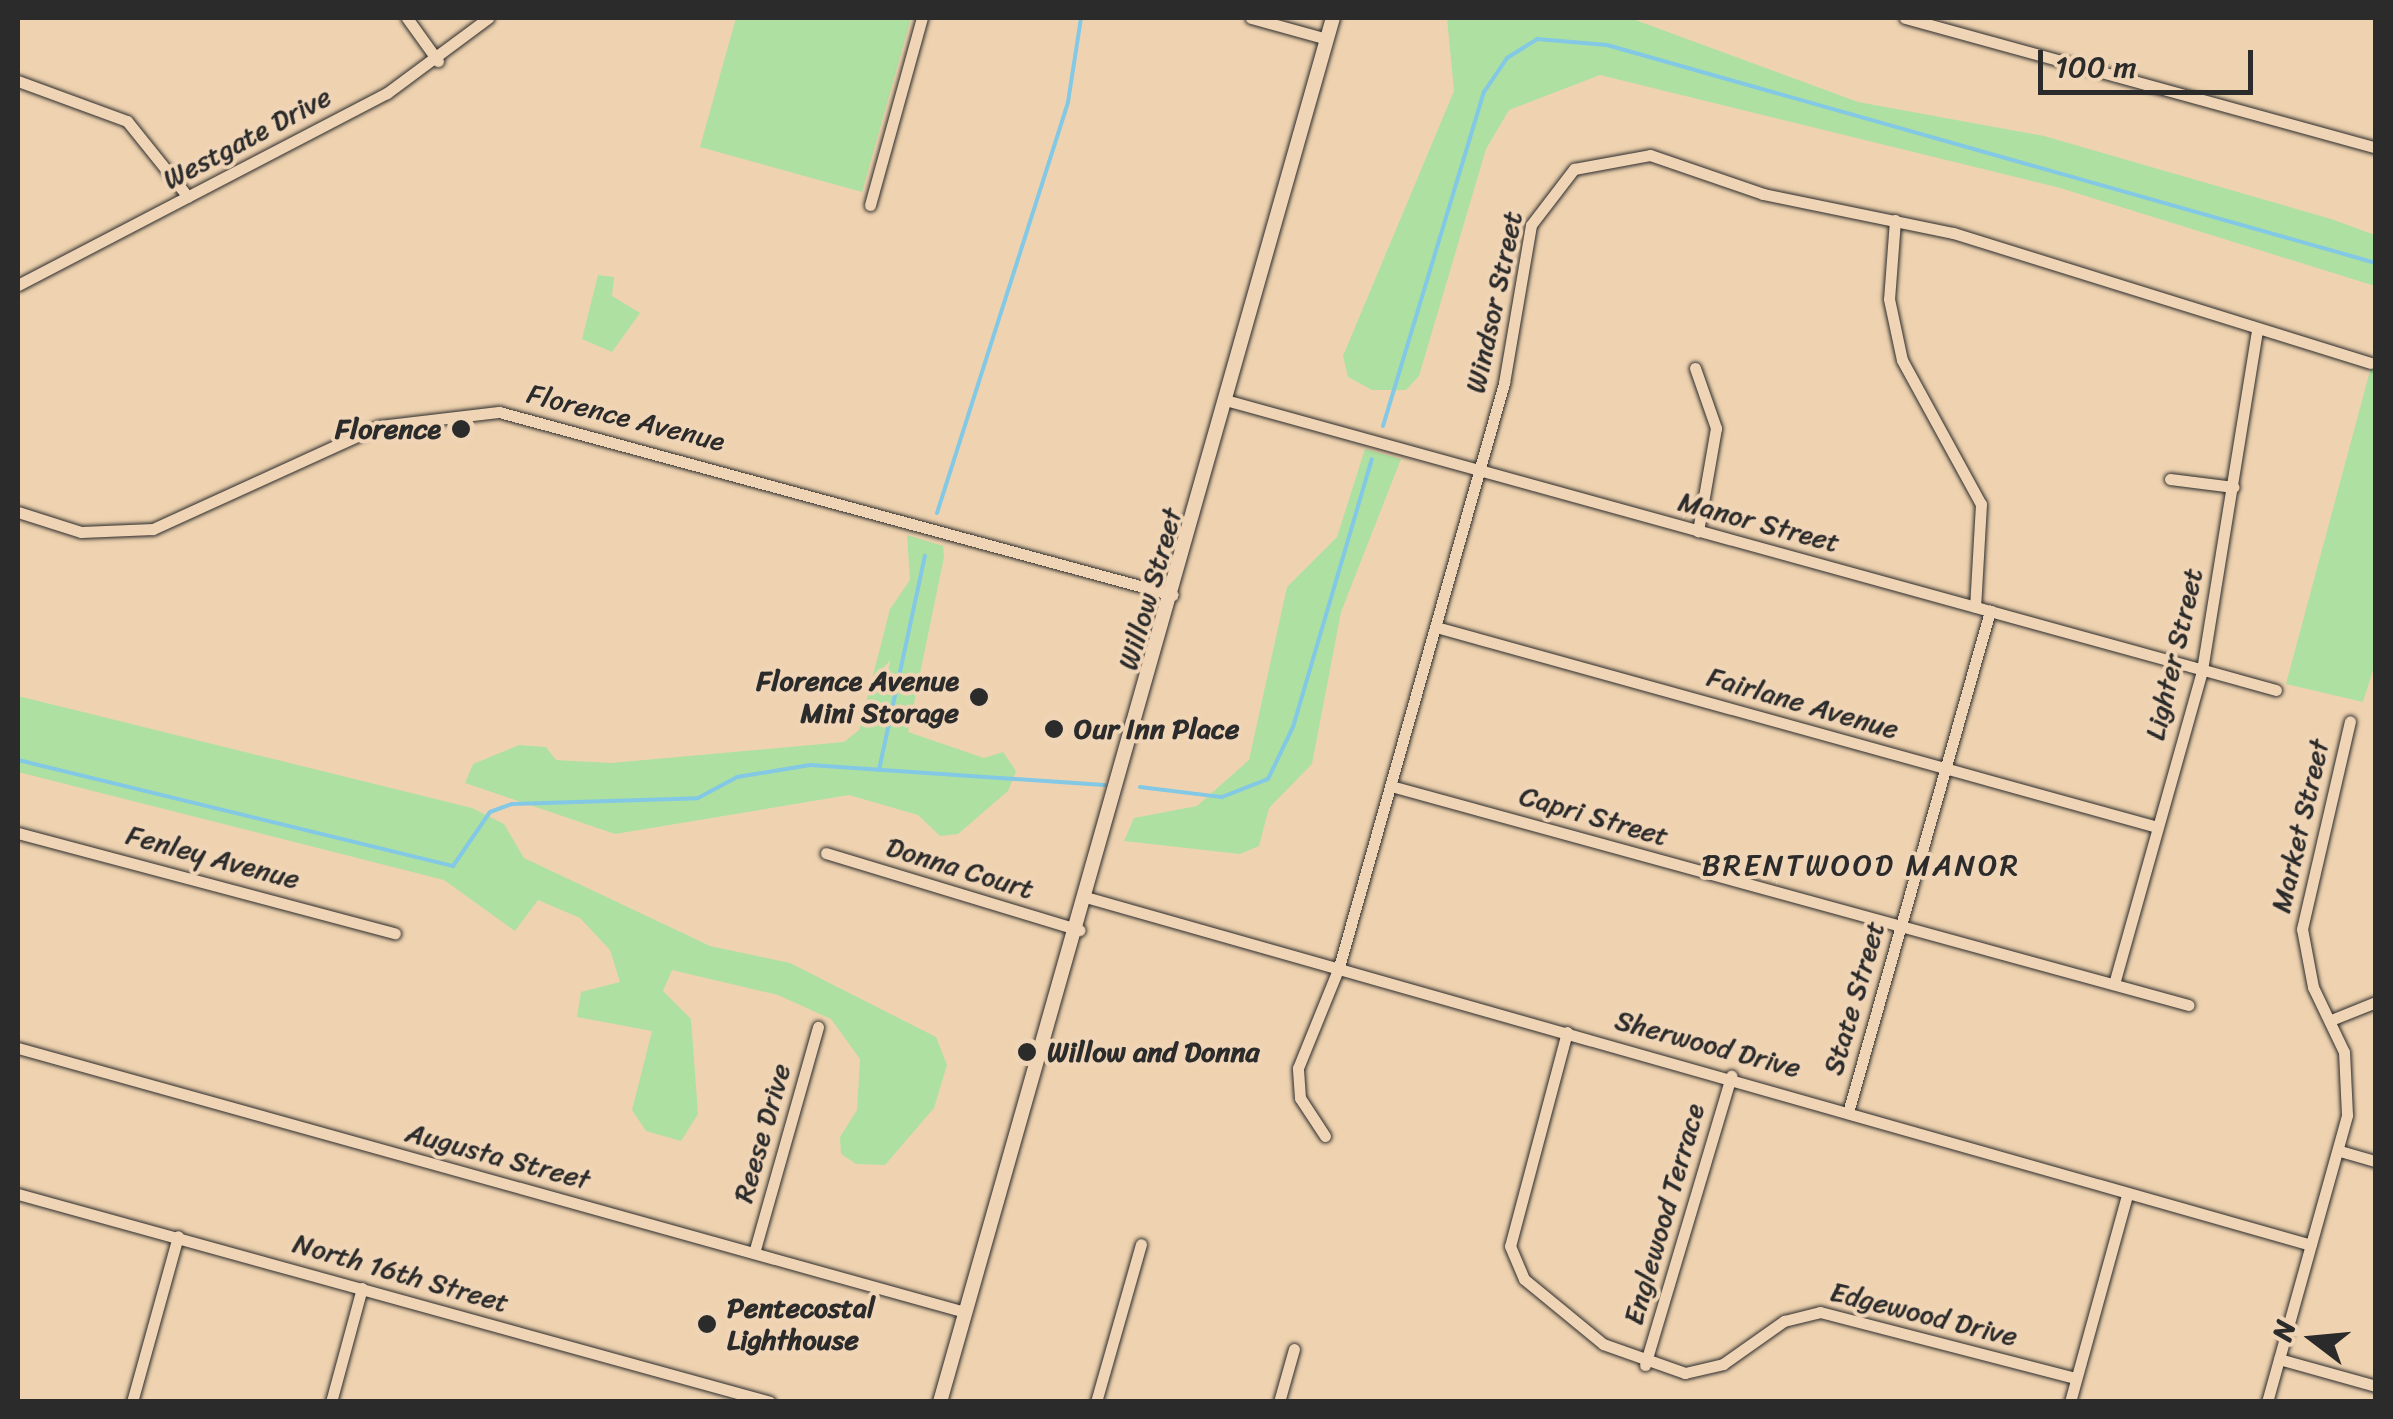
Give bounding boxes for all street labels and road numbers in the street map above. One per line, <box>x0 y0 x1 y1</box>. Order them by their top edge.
street label: Westgate Drive <box>157 80 337 196</box>
street label: Windsor Street <box>1458 208 1530 396</box>
street label: Florence Avenue <box>524 377 728 459</box>
street label: Manor Street <box>1674 484 1844 560</box>
street label: Willow Street <box>1111 504 1189 674</box>
street label: Lighter Street <box>2138 565 2210 743</box>
street label: Fairlane Avenue <box>1704 660 1902 746</box>
street label: Market Street <box>2264 736 2336 916</box>
street label: Capri Street <box>1515 779 1673 853</box>
street label: Fenley Avenue <box>123 818 303 896</box>
street label: Donna Court <box>882 830 1038 906</box>
street label: State Street <box>1816 917 1892 1079</box>
street label: Sherwood Drive <box>1611 1003 1805 1085</box>
street label: Reese Drive <box>726 1060 798 1206</box>
street label: Englewood Terrace <box>1616 1100 1712 1328</box>
street label: Augusta Street <box>402 1115 594 1197</box>
street label: North 16th Street <box>289 1226 513 1320</box>
street label: Edgewood Drive <box>1827 1275 2021 1353</box>

